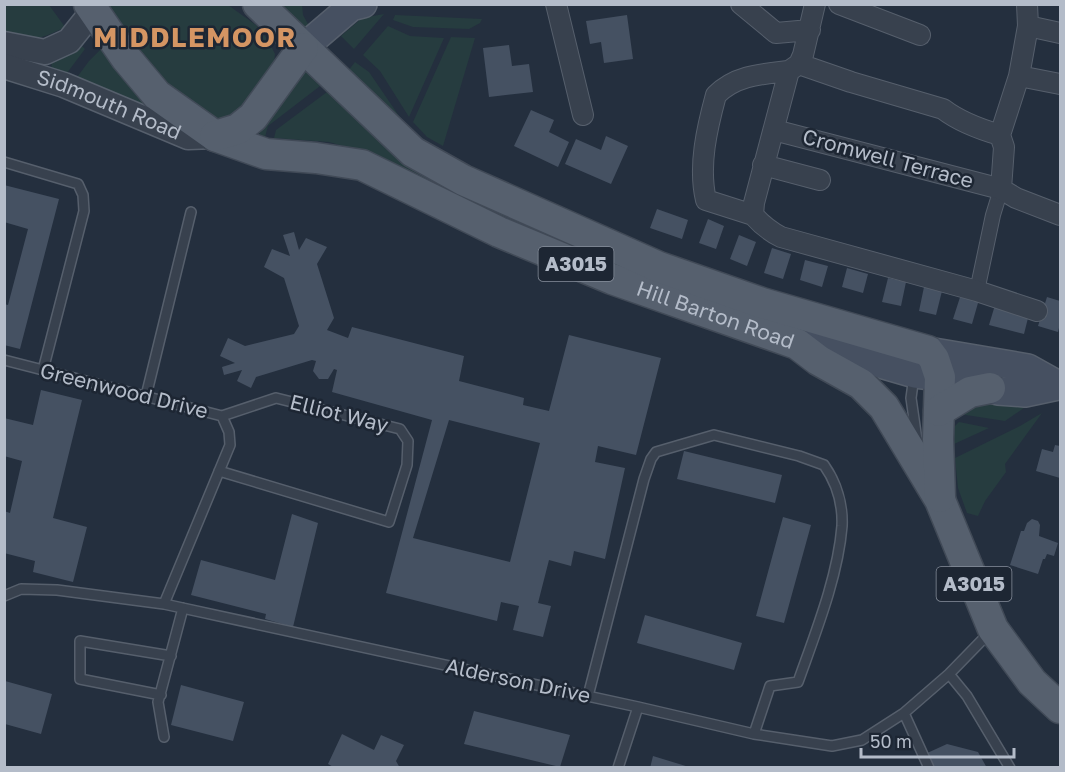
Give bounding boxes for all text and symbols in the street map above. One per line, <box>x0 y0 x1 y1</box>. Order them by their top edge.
district label: MIDDLEMOOR <box>93 21 297 53</box>
street label: Sidmouth Road <box>34 63 186 145</box>
street label: Cromwell Terrace <box>800 123 977 193</box>
road number: A3015 <box>538 247 614 281</box>
street label: Hill Barton Road <box>633 275 798 354</box>
street label: Greenwood Drive <box>38 357 211 423</box>
street label: Elliot Way <box>287 388 391 438</box>
road number: A3015 <box>936 567 1012 601</box>
street label: Alderson Drive <box>443 652 593 708</box>
scale bar <box>861 721 1014 759</box>
text: 50 m <box>870 730 912 752</box>

